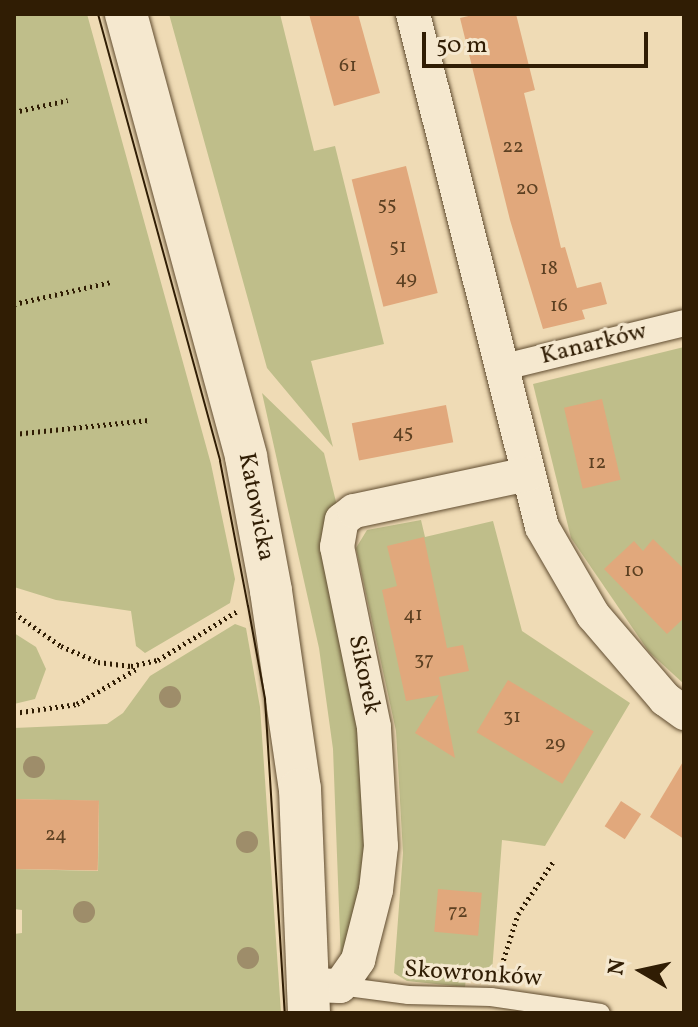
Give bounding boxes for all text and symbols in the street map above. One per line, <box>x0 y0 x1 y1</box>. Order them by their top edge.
scale bar <box>426 16 652 66</box>
text: 50 m <box>436 29 488 63</box>
house number: 61 <box>339 54 357 78</box>
house number: 22 <box>502 135 524 159</box>
house number: 20 <box>516 177 538 201</box>
house number: 55 <box>377 193 397 217</box>
house number: 51 <box>389 235 407 259</box>
house number: 18 <box>540 257 558 281</box>
house number: 49 <box>395 267 417 291</box>
house number: 16 <box>550 294 568 318</box>
street label: Kanarków <box>538 318 650 372</box>
house number: 45 <box>393 421 413 445</box>
street label: Katowicka <box>230 450 280 564</box>
house number: 12 <box>588 451 606 475</box>
house number: 10 <box>624 559 644 583</box>
house number: 41 <box>403 603 423 627</box>
street label: Sikorek <box>341 633 385 717</box>
house number: 37 <box>414 648 434 672</box>
house number: 31 <box>503 705 521 729</box>
house number: 29 <box>545 732 565 756</box>
house number: 24 <box>45 823 67 847</box>
house number: 72 <box>448 900 468 924</box>
north arrow <box>602 931 682 1011</box>
street label: Skowronków <box>403 956 543 994</box>
text: N <box>601 957 634 977</box>

